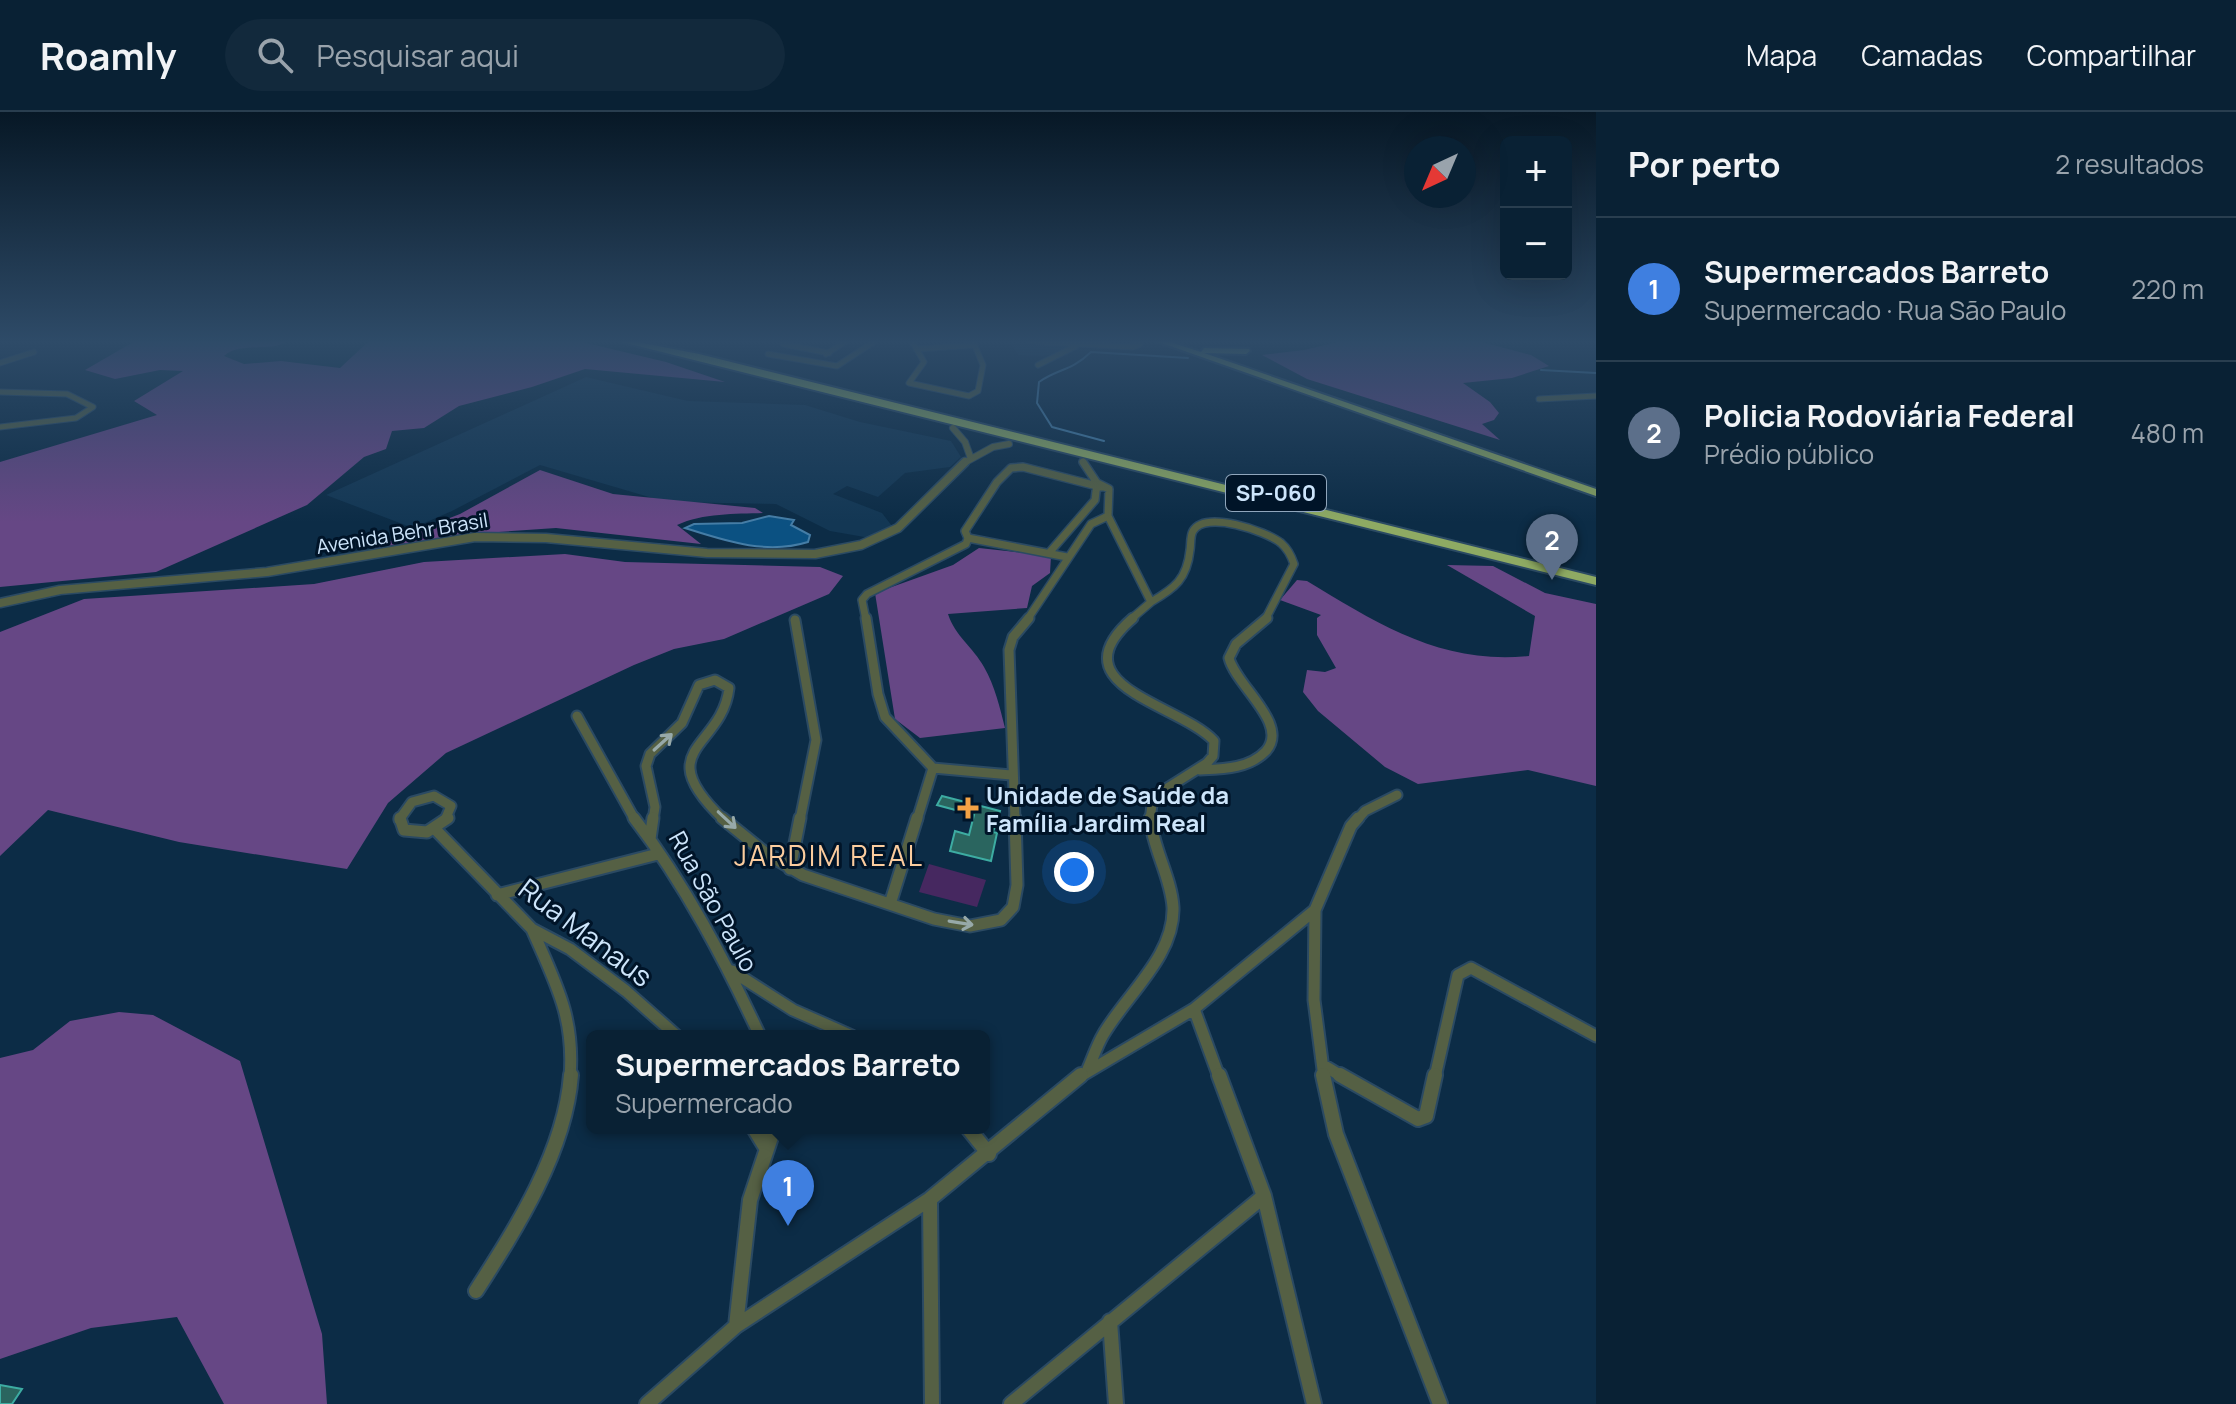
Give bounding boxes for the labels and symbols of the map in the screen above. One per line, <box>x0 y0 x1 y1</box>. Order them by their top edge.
north arrow <box>1404 136 1476 208</box>
road number: SP-060 <box>1226 475 1326 511</box>
street label: Avenida Behr Brasil <box>314 506 490 560</box>
pin: 2 <box>1526 514 1578 580</box>
one-way arrow <box>653 733 673 751</box>
place label: Unidade de Saúde da Família Jardim Real <box>986 778 1229 839</box>
marker: Unidade de Saúde da Família Jardim Real <box>957 797 979 819</box>
one-way arrow <box>717 811 737 830</box>
street label: Rua São Paulo <box>662 825 766 977</box>
district label: JARDIM REAL <box>734 836 924 874</box>
your location <box>1054 852 1094 892</box>
street label: Rua Manaus <box>511 869 661 995</box>
one-way arrow <box>948 916 973 931</box>
pin: 1 <box>762 1160 814 1226</box>

